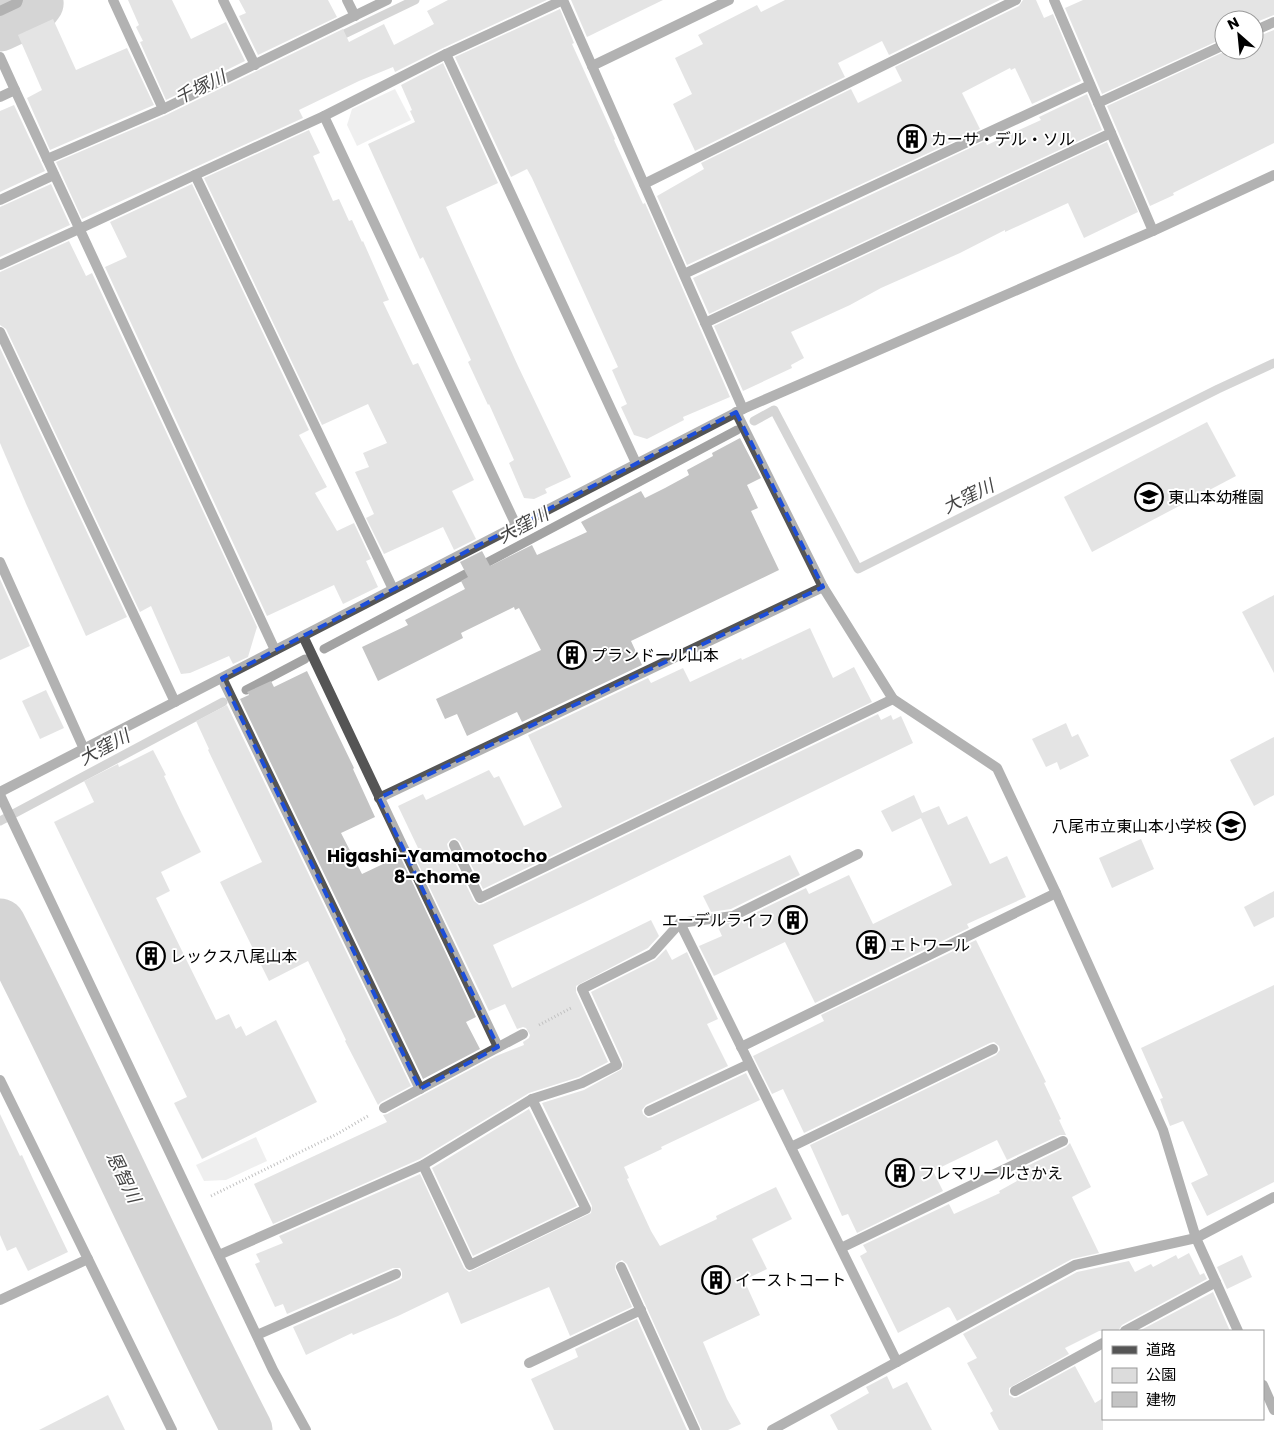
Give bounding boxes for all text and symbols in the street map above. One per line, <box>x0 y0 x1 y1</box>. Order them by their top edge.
north arrow <box>1214 10 1264 60</box>
text: N <box>1224 12 1242 35</box>
water label: 千塚川 <box>170 63 232 110</box>
building icon: カーサ・デル・ソル <box>897 124 927 154</box>
place label: カーサ・デル・ソル <box>931 128 1075 151</box>
water label: 大窪川 <box>938 472 1000 519</box>
school or university icon: 東山本幼稚園 <box>1134 482 1164 512</box>
place label: 東山本幼稚園 <box>1168 486 1264 509</box>
water label: 大窪川 <box>493 500 554 549</box>
building icon: プランドール山本 <box>557 640 587 670</box>
place label: プランドール山本 <box>591 644 719 667</box>
water label: 大窪川 <box>74 722 135 771</box>
school or university icon: 八尾市立東山本小学校 <box>1216 811 1246 841</box>
place label: 八尾市立東山本小学校 <box>1052 815 1212 838</box>
district label: Higashi-Yamamotocho 8-chome <box>327 843 547 889</box>
building icon: エーデルライフ <box>778 905 808 935</box>
place label: エーデルライフ <box>662 909 774 932</box>
building icon: エトワール <box>856 930 886 960</box>
place label: エトワール <box>890 934 970 957</box>
building icon: レックス八尾山本 <box>136 941 166 971</box>
place label: レックス八尾山本 <box>170 945 298 968</box>
water label: 恩智川 <box>101 1147 148 1209</box>
building icon: フレマリールさかえ <box>885 1158 915 1188</box>
place label: フレマリールさかえ <box>919 1162 1063 1185</box>
building icon: イーストコート <box>701 1265 731 1295</box>
place label: イーストコート <box>735 1269 846 1292</box>
legend <box>1102 1330 1264 1420</box>
text: 道路 <box>1146 1339 1176 1360</box>
text: 公園 <box>1146 1364 1176 1385</box>
text: 建物 <box>1146 1389 1176 1410</box>

